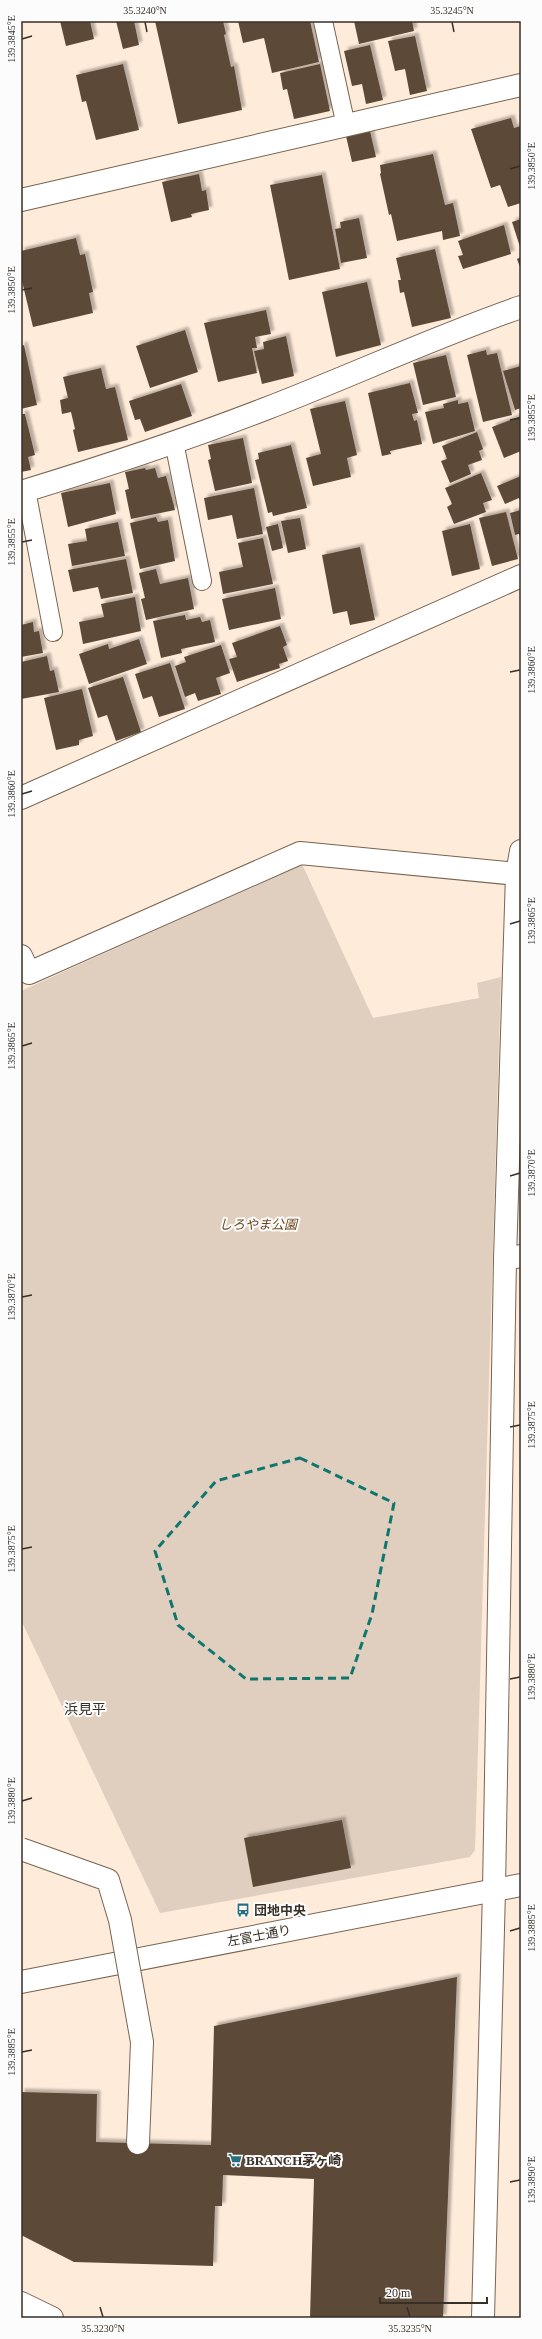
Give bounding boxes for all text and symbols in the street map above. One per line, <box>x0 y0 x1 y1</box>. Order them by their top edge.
text: 35.3240°N <box>123 5 167 16</box>
text: 35.3245°N <box>430 5 474 16</box>
text: 139.3845°E <box>6 15 17 63</box>
text: 139.3850°E <box>526 142 537 190</box>
text: 139.3850°E <box>6 266 17 314</box>
text: 139.3855°E <box>526 394 537 442</box>
text: 139.3855°E <box>6 518 17 566</box>
text: 139.3860°E <box>526 646 537 694</box>
text: 139.3860°E <box>6 770 17 818</box>
text: 139.3865°E <box>526 897 537 945</box>
text: 139.3865°E <box>6 1022 17 1070</box>
text: 139.3870°E <box>526 1149 537 1197</box>
park label: しろやま公園 <box>219 1217 299 1232</box>
text: 139.3870°E <box>6 1273 17 1321</box>
text: 139.3875°E <box>526 1401 537 1449</box>
text: 139.3875°E <box>6 1525 17 1573</box>
text: 139.3880°E <box>526 1653 537 1701</box>
district label: 浜見平 <box>64 1702 106 1717</box>
text: 139.3880°E <box>6 1777 17 1825</box>
bus stop icon: 団地中央 <box>235 1902 251 1918</box>
place label: 団地中央 <box>254 1903 306 1918</box>
text: 139.3885°E <box>526 1904 537 1952</box>
street label: 左富士通り <box>226 1922 292 1949</box>
text: 139.3885°E <box>6 2028 17 2076</box>
supermarket icon: BRANCH茅ヶ崎 <box>227 2152 243 2168</box>
place label: BRANCH茅ヶ崎 <box>246 2153 341 2168</box>
text: 139.3890°E <box>526 2156 537 2204</box>
scale bar <box>380 2279 487 2305</box>
text: 20 m <box>386 2286 411 2300</box>
text: 35.3230°N <box>81 2323 125 2334</box>
text: 35.3235°N <box>388 2323 432 2334</box>

